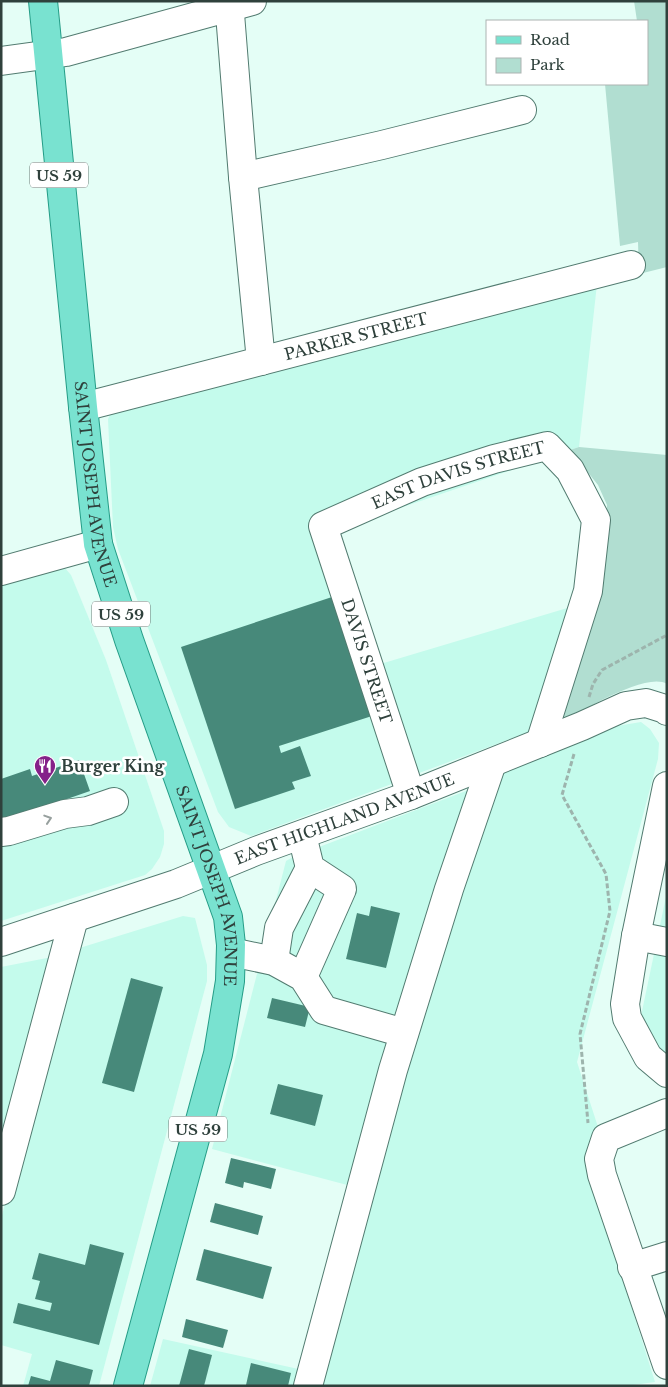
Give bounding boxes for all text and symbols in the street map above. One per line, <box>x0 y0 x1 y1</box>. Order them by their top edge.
legend <box>486 20 648 85</box>
text: Road <box>530 30 570 49</box>
text: Park <box>530 55 566 74</box>
road number: US 59 <box>30 162 88 188</box>
street label: PARKER STREET <box>282 308 430 364</box>
street label: SAINT JOSEPH AVENUE <box>70 380 121 589</box>
street label: EAST DAVIS STREET <box>368 437 547 513</box>
street label: DAVIS STREET <box>337 596 397 726</box>
road number: US 59 <box>92 602 150 626</box>
restaurant icon: Burger King <box>33 754 57 785</box>
place label: Burger King <box>61 756 165 776</box>
street label: EAST HIGHLAND AVENUE <box>232 769 457 869</box>
street label: SAINT JOSEPH AVENUE <box>172 783 241 987</box>
one-way arrow <box>43 815 52 825</box>
road number: US 59 <box>169 1116 227 1142</box>

